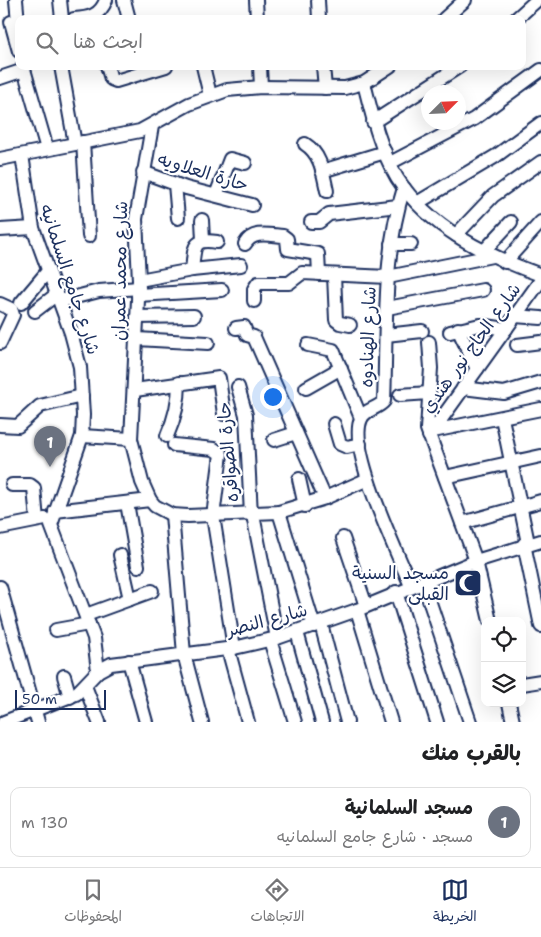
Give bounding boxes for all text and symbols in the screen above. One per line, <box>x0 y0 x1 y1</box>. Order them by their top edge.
search box <box>15 15 526 70</box>
icon: search <box>33 29 61 57</box>
text: ابحث هنا <box>73 29 143 54</box>
north arrow <box>421 85 466 130</box>
street label: حارة العلاويه <box>155 147 251 197</box>
street label: شارع جامع السلمانيه <box>33 200 106 358</box>
street label: شارع محمد عمران <box>107 201 133 341</box>
street label: شارع الحاج نور هندي <box>416 278 527 418</box>
street label: شارع الهنادوه <box>354 286 382 388</box>
your location <box>260 384 286 410</box>
street label: حارة الصواقره <box>212 401 244 503</box>
pin: 1 <box>34 426 66 467</box>
place label: مسجد السنية القبلى <box>352 561 449 606</box>
mosque icon: مسجد السنية القبلى <box>453 568 483 598</box>
street label: شارع النصر <box>222 598 310 643</box>
map controls <box>481 617 526 707</box>
button: locate <box>481 617 526 662</box>
button: layers <box>481 662 526 707</box>
scale bar <box>15 687 106 710</box>
text: 50 m <box>22 690 57 708</box>
text: بالقرب منك <box>422 739 521 767</box>
text: مسجد السلمانية <box>345 795 473 820</box>
text: 130 m <box>21 812 68 833</box>
text: 1 <box>500 812 508 833</box>
text: مسجد · شارع جامع السلمانيه <box>276 826 473 847</box>
tab: المحفوظات <box>64 876 122 929</box>
tab: الاتجاهات <box>250 876 305 929</box>
tab: الخريطة <box>433 876 477 929</box>

